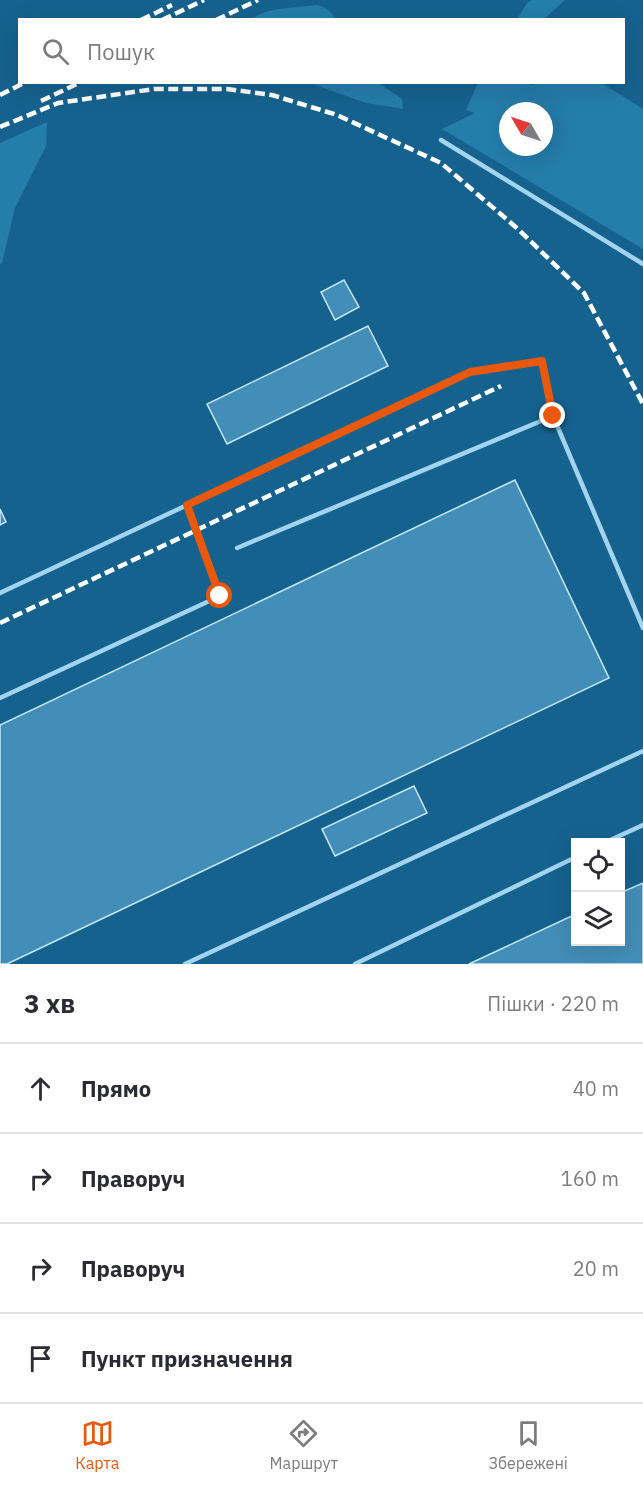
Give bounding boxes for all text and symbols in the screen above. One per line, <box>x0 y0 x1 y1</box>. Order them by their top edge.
search box <box>18 18 625 84</box>
icon: search <box>39 35 72 68</box>
text: Пошук <box>87 37 155 66</box>
north arrow <box>499 102 553 156</box>
route end <box>539 402 565 428</box>
route start <box>206 582 232 608</box>
map controls <box>571 838 625 946</box>
button: locate <box>571 838 625 892</box>
button: layers <box>571 892 625 946</box>
text: 3 хв <box>24 986 75 1020</box>
text: Пішки · 220 m <box>487 990 619 1017</box>
icon: ahead <box>24 1072 57 1105</box>
text: Прямо <box>81 1074 151 1103</box>
text: 40 m <box>573 1075 619 1102</box>
icon: right <box>24 1162 57 1195</box>
text: Праворуч <box>81 1164 185 1193</box>
text: 160 m <box>561 1165 619 1192</box>
icon: right <box>24 1252 57 1285</box>
text: Праворуч <box>81 1254 185 1283</box>
text: 20 m <box>573 1255 619 1282</box>
icon: arrive <box>24 1342 57 1375</box>
text: Пункт призначення <box>81 1344 293 1373</box>
tab: Карта <box>75 1417 119 1473</box>
tab: Маршрут <box>270 1417 338 1473</box>
tab: Збережені <box>488 1417 568 1473</box>

